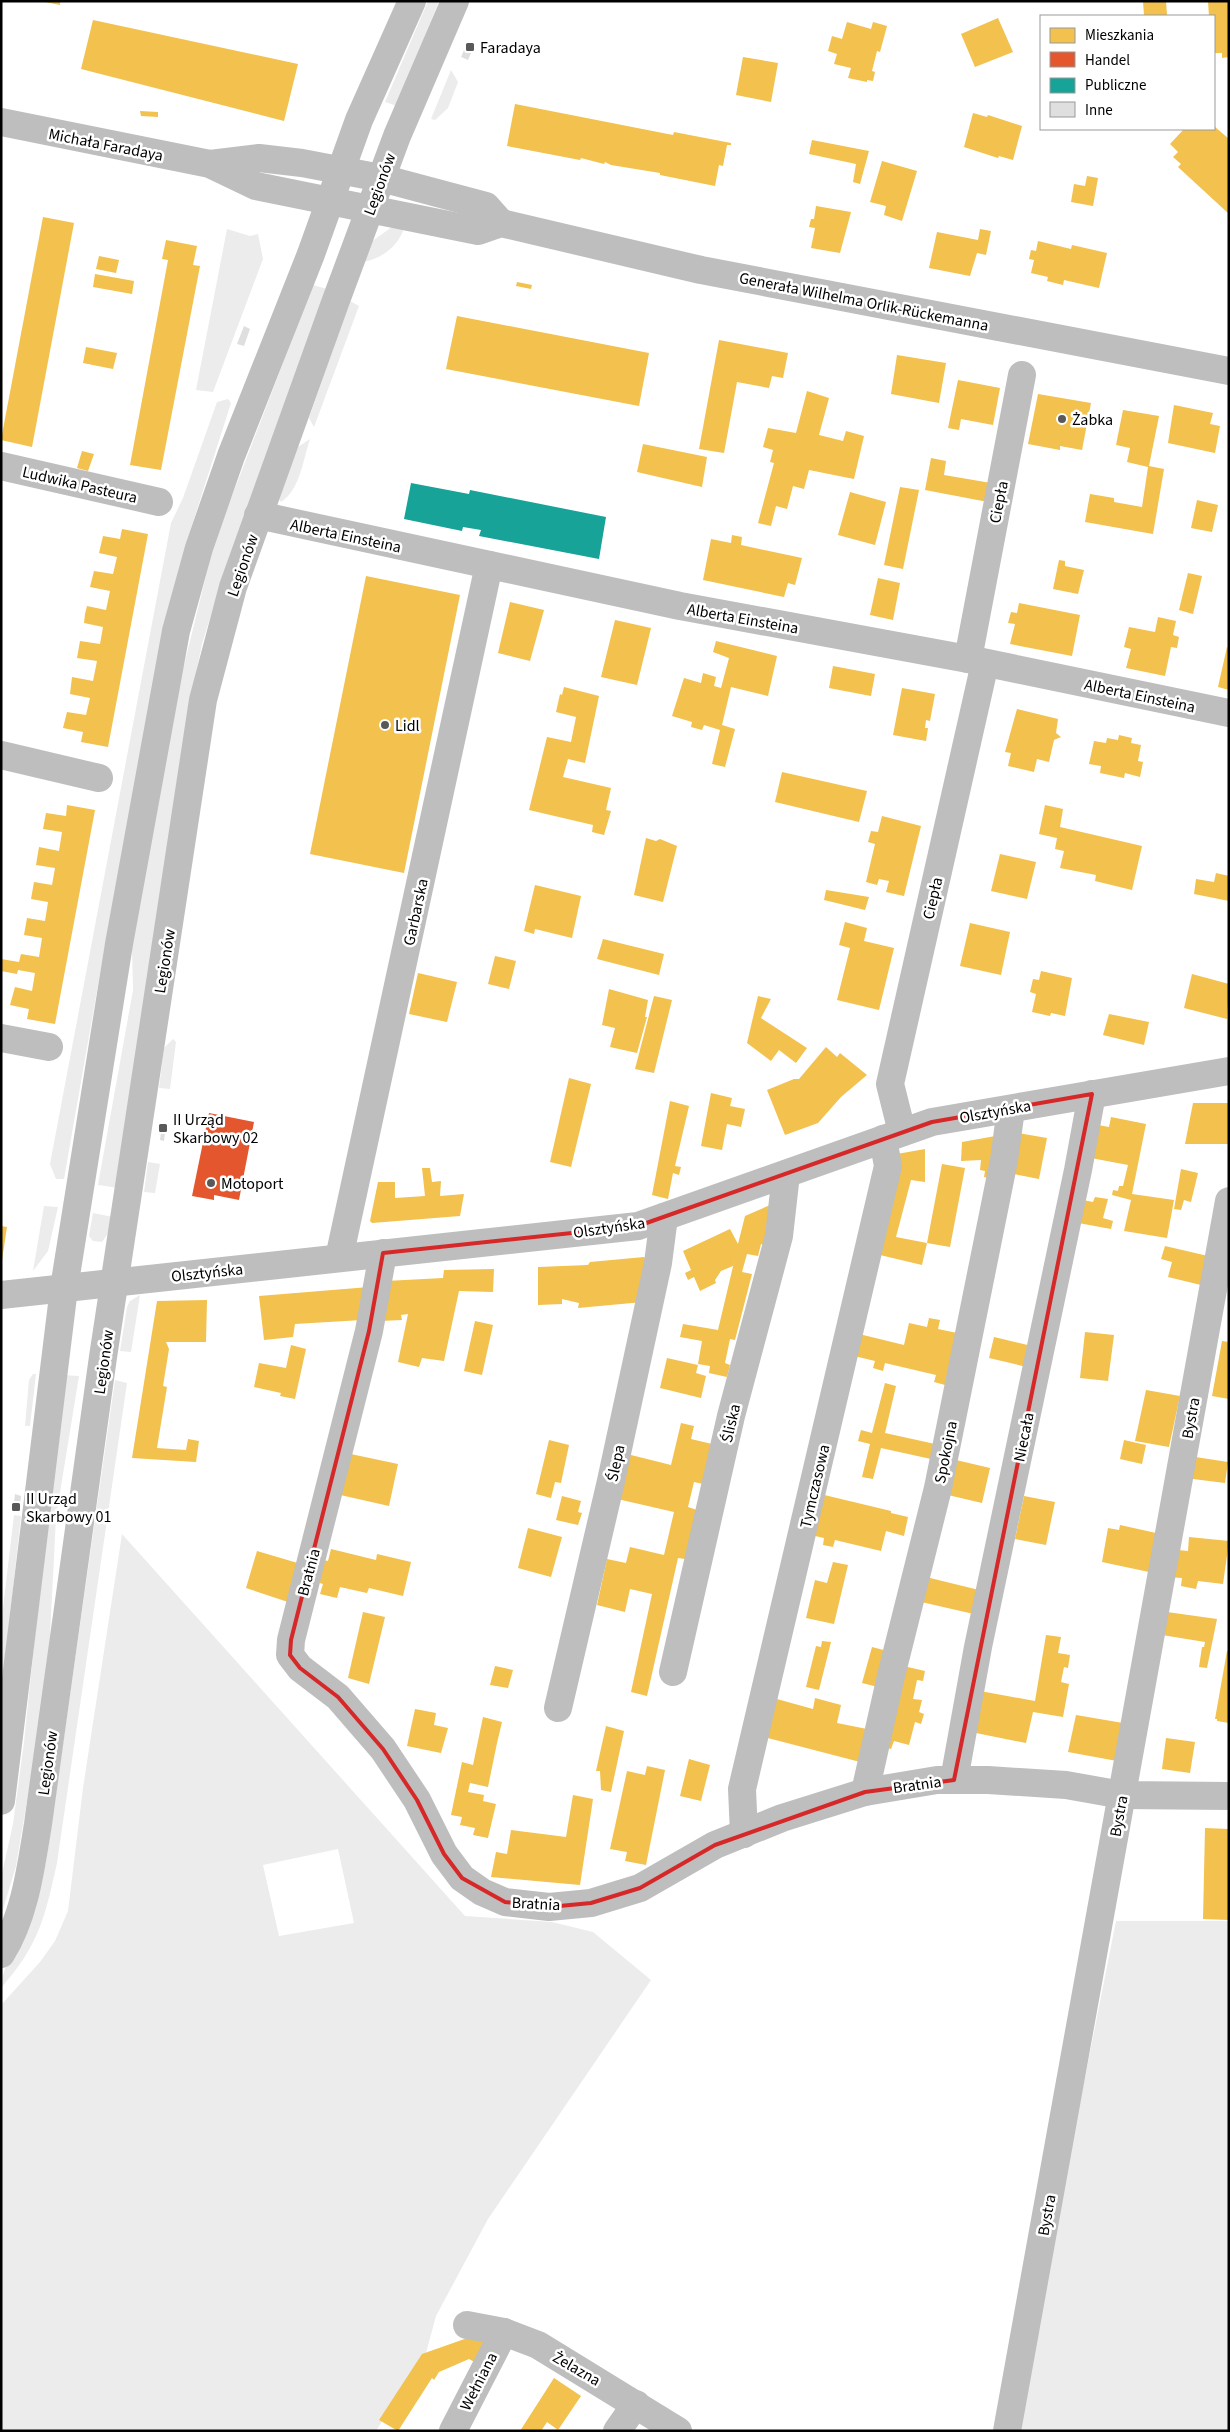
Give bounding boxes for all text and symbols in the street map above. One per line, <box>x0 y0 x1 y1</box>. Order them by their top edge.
legend <box>1040 15 1215 130</box>
text: Mieszkania <box>1085 25 1154 46</box>
place label: Faradaya <box>480 37 541 59</box>
marker: Faradaya <box>464 41 476 53</box>
text: Handel <box>1085 50 1130 71</box>
text: Publiczne <box>1085 75 1146 96</box>
text: Inne <box>1085 100 1113 121</box>
street label: Michała Faradaya <box>47 123 165 167</box>
street label: Legionów <box>359 150 402 219</box>
street label: Generała Wilhelma Orlik-Rückemanna <box>737 267 990 337</box>
place label: Żabka <box>1072 409 1113 431</box>
marker: Żabka <box>1056 413 1068 425</box>
street label: Ludwika Pasteura <box>20 461 140 509</box>
street label: Ciepła <box>984 479 1014 525</box>
street label: Alberta Einsteina <box>288 513 403 558</box>
street label: Legionów <box>222 531 264 600</box>
street label: Alberta Einsteina <box>685 598 800 640</box>
street label: Alberta Einsteina <box>1082 673 1197 718</box>
place label: Lidl <box>395 715 420 737</box>
marker: Lidl <box>379 719 391 731</box>
street label: Ciepła <box>917 875 948 922</box>
street label: Garbarska <box>398 877 434 948</box>
street label: Legionów <box>149 927 181 995</box>
street label: Olsztyńska <box>958 1095 1033 1129</box>
place label: II Urząd Skarbowy 02 <box>173 1109 259 1149</box>
marker: II Urząd Skarbowy 02 <box>157 1122 169 1134</box>
place label: Motoport <box>221 1173 284 1195</box>
marker: Motoport <box>205 1177 217 1189</box>
street label: Olsztyńska <box>572 1212 647 1244</box>
street label: Olsztyńska <box>170 1258 244 1288</box>
street label: Legionów <box>89 1328 119 1396</box>
street label: Bystra <box>1177 1396 1205 1441</box>
street label: Śliska <box>716 1402 746 1445</box>
street label: Niecała <box>1008 1410 1040 1464</box>
street label: Spokojna <box>929 1419 963 1485</box>
street label: Tymczasowa <box>795 1442 835 1530</box>
street label: Ślepa <box>601 1443 631 1484</box>
place label: II Urząd Skarbowy 01 <box>26 1488 112 1528</box>
marker: II Urząd Skarbowy 01 <box>10 1501 22 1513</box>
street label: Bratnia <box>292 1546 326 1599</box>
street label: Legionów <box>33 1729 63 1797</box>
street label: Bratnia <box>892 1771 943 1799</box>
street label: Bystra <box>1105 1794 1133 1839</box>
street label: Bratnia <box>511 1892 561 1916</box>
street label: Bystra <box>1033 2193 1061 2238</box>
street label: Żelazna <box>548 2346 605 2391</box>
street label: Wełniana <box>455 2348 503 2414</box>

